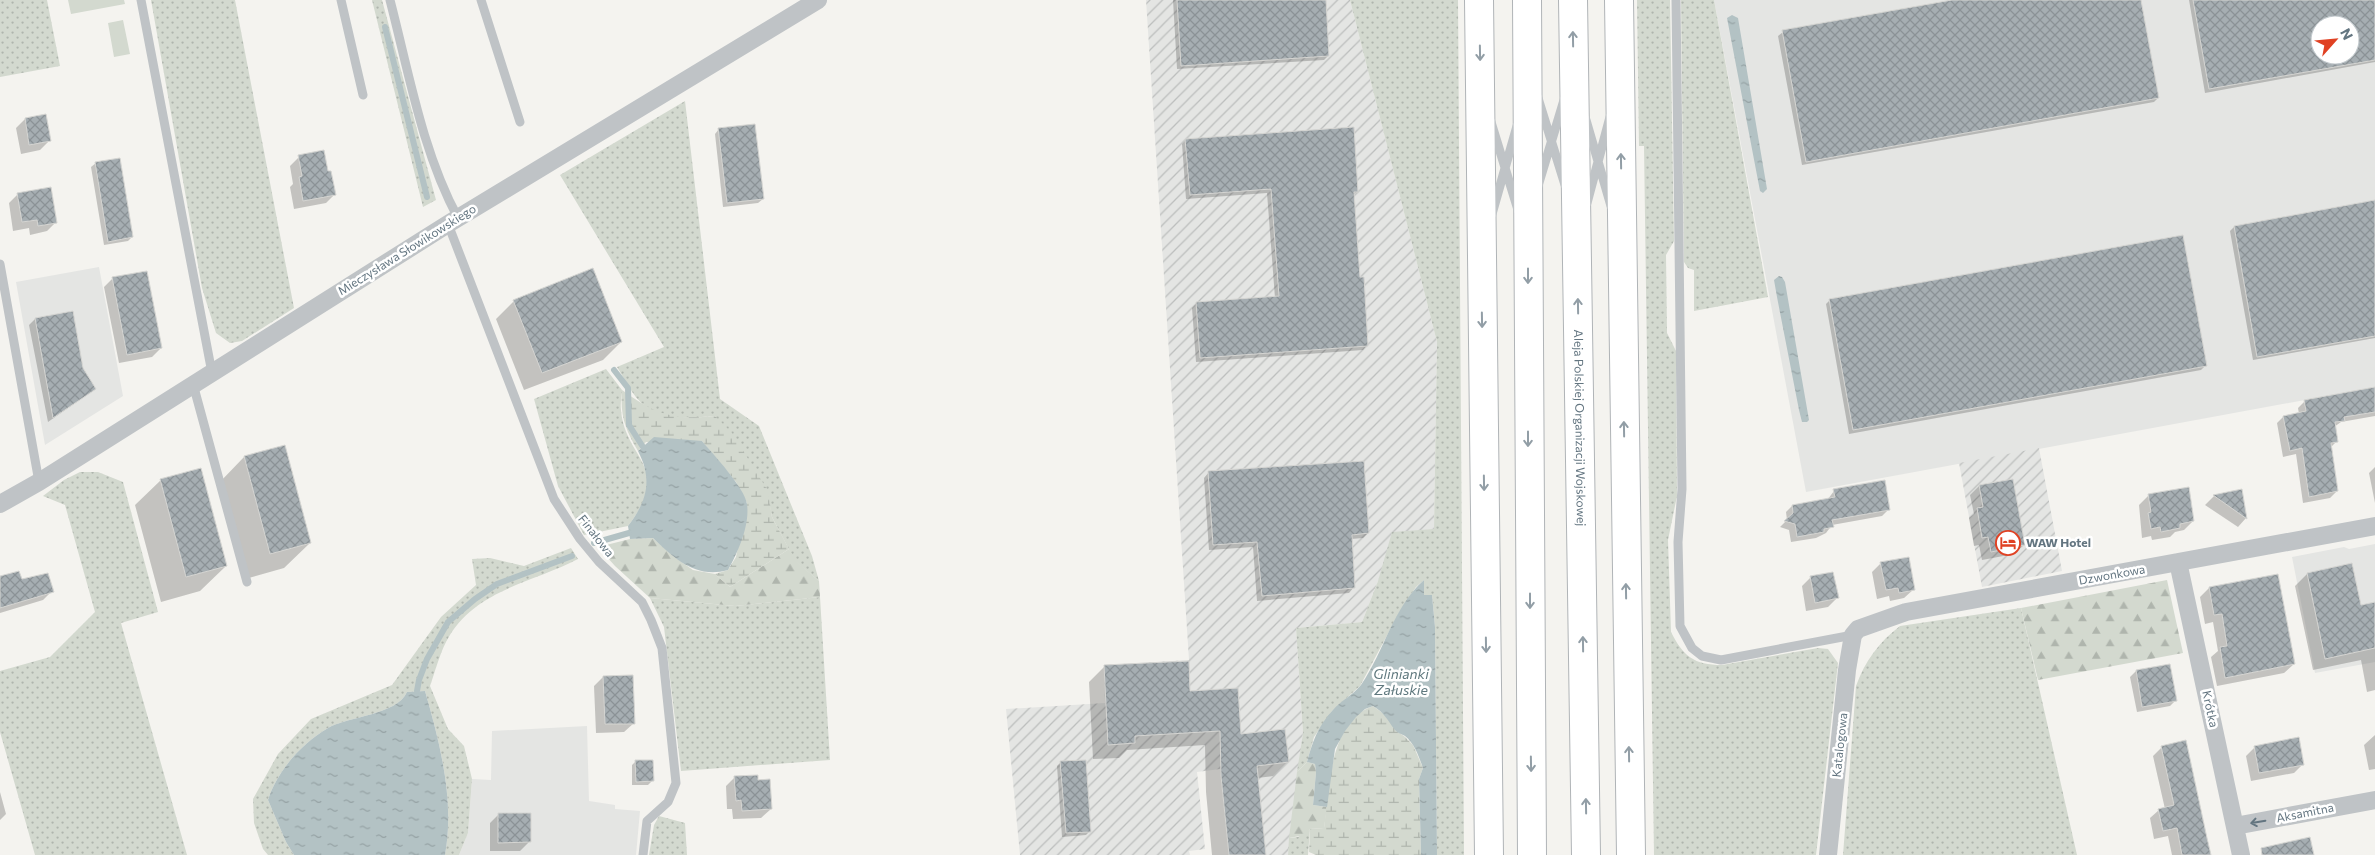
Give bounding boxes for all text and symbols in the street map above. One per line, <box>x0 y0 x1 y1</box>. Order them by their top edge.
north arrow <box>2310 15 2360 65</box>
text: N <box>2337 25 2357 42</box>
one-way arrow <box>1569 31 1578 47</box>
one-way arrow <box>1475 44 1485 61</box>
one-way arrow <box>1616 154 1626 170</box>
street label: Mieczysława Słowikowskiego <box>335 201 478 298</box>
one-way arrow <box>1523 268 1533 284</box>
one-way arrow <box>1573 299 1583 315</box>
one-way arrow <box>1477 312 1487 328</box>
street label: Aleja Polskiej Organizacji Wojskowej <box>1572 329 1589 526</box>
one-way arrow <box>1619 421 1629 438</box>
one-way arrow <box>1524 430 1533 446</box>
one-way arrow <box>1479 474 1489 491</box>
street label: Finałowa <box>576 512 618 559</box>
hotel icon: WAW Hotel <box>1995 530 2021 556</box>
place label: WAW Hotel <box>2026 535 2091 549</box>
street label: Dzwonkowa <box>2078 561 2146 587</box>
one-way arrow <box>1621 584 1631 600</box>
one-way arrow <box>1525 592 1535 609</box>
one-way arrow <box>1579 636 1588 652</box>
one-way arrow <box>1481 637 1491 653</box>
water label: Glinianki Załuskie <box>1373 665 1429 698</box>
street label: Krótka <box>2200 689 2222 729</box>
street label: Katalogowa <box>1829 712 1849 778</box>
one-way arrow <box>1624 746 1634 762</box>
one-way arrow <box>1526 755 1536 771</box>
one-way arrow <box>1581 799 1591 815</box>
street label: Aksamitna <box>2275 800 2335 824</box>
one-way arrow <box>2251 817 2267 827</box>

